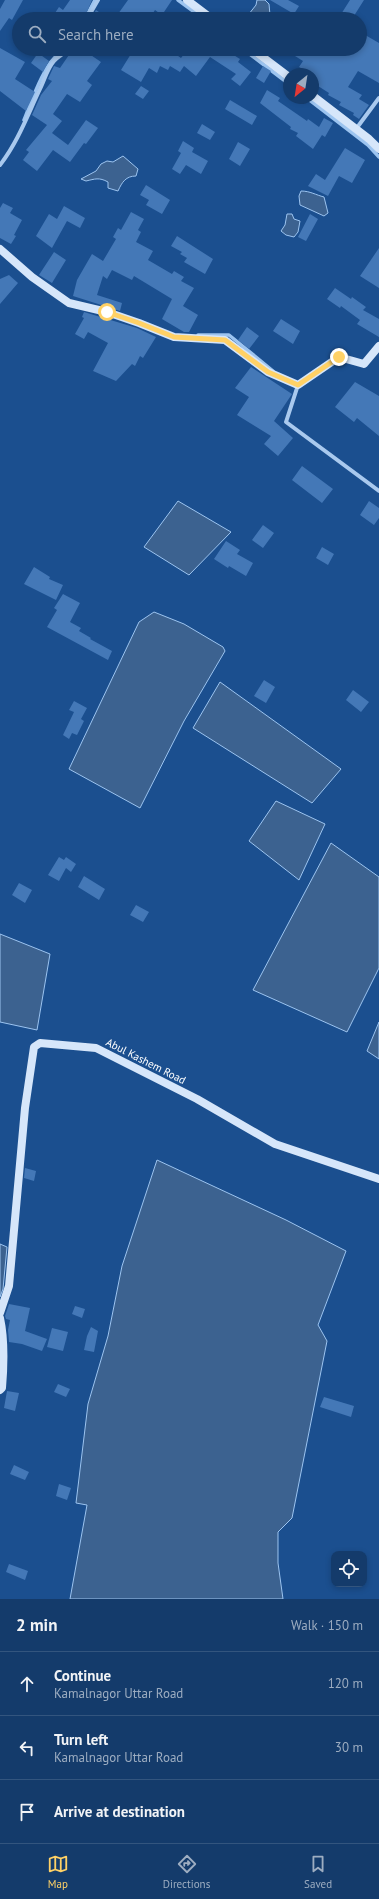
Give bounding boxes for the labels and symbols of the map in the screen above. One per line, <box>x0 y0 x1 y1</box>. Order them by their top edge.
north arrow <box>283 68 319 104</box>
route start <box>98 303 116 321</box>
route end <box>330 348 348 366</box>
street label: Abul Kashem Road <box>104 1035 188 1087</box>

